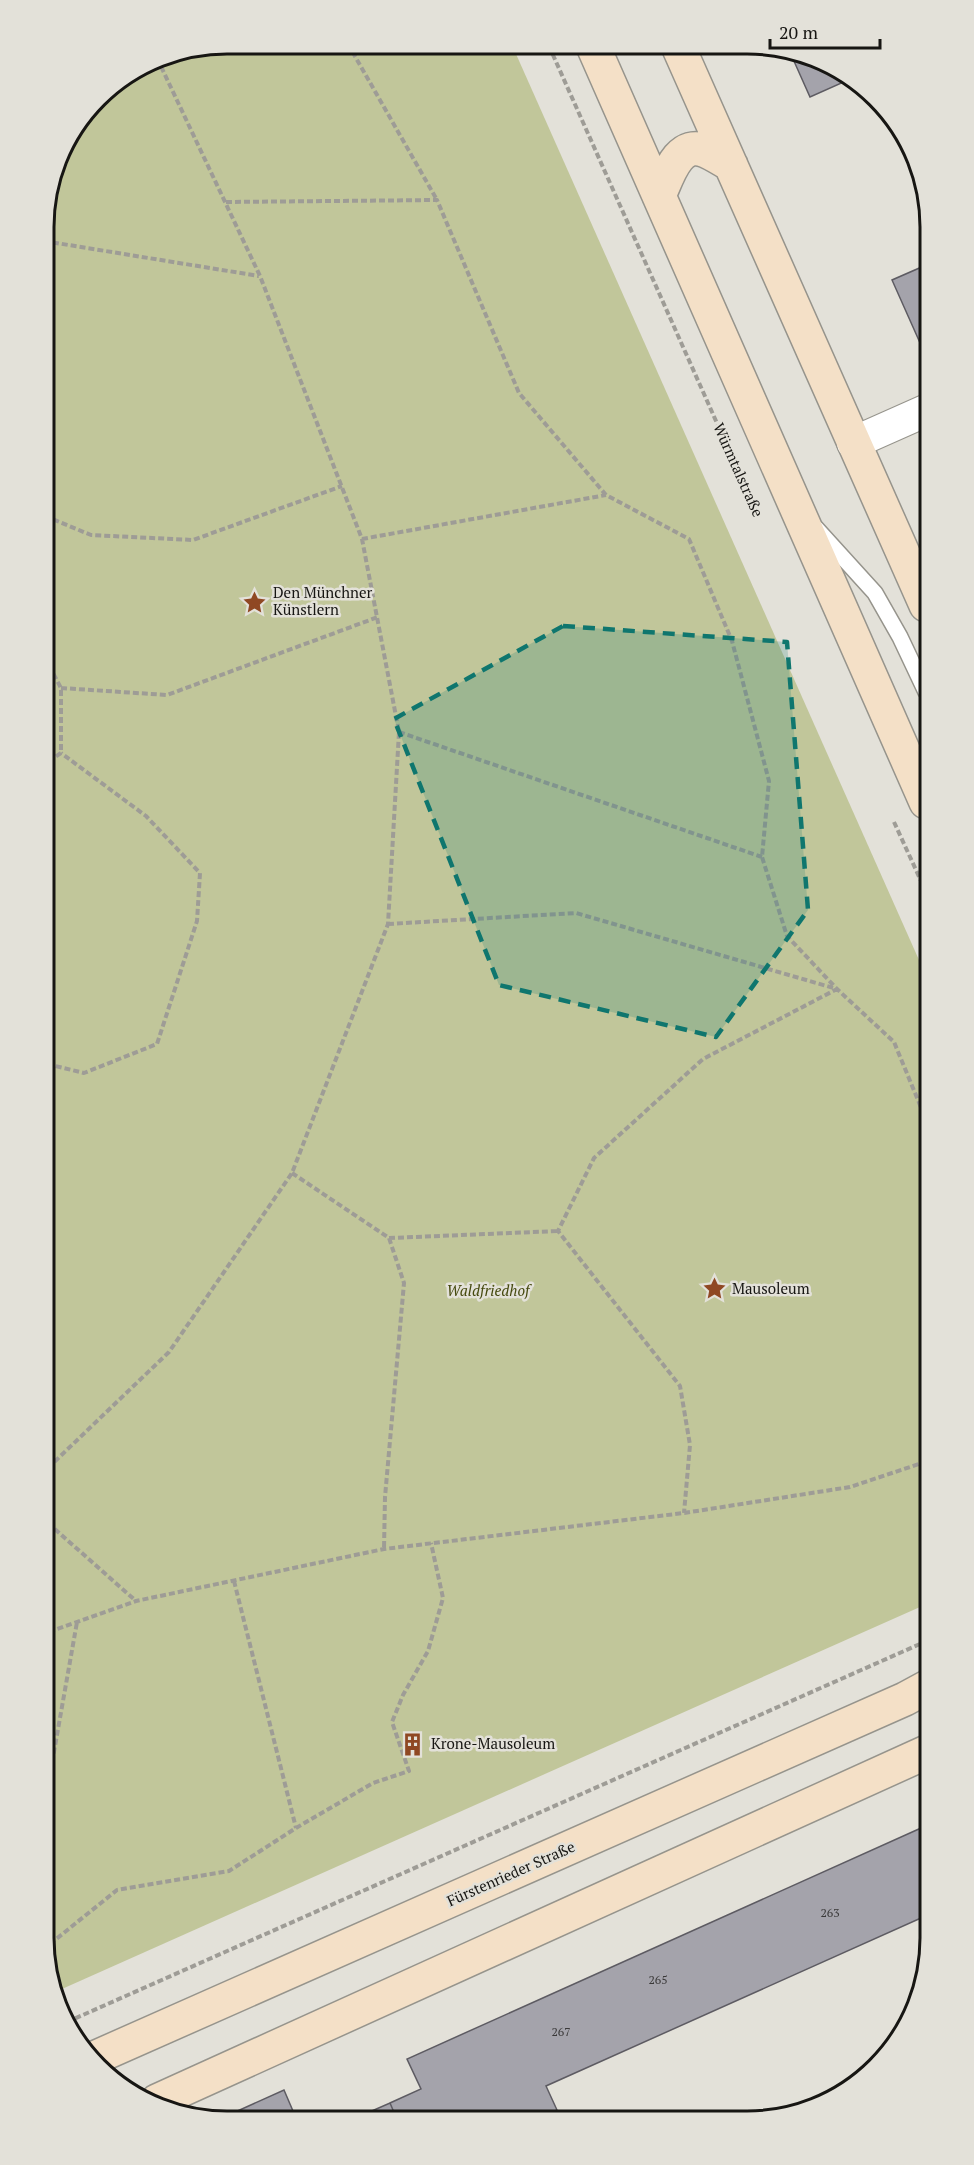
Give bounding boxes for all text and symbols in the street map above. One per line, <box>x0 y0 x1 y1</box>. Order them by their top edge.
scale bar <box>770 12 880 50</box>
text: 20 m <box>779 20 819 44</box>
street label: Würmtalstraße <box>709 419 769 520</box>
place label: Den Münchner Künstlern <box>273 582 372 619</box>
place icon: Den Münchner Künstlern <box>242 589 268 615</box>
place icon: Mausoleum <box>701 1276 727 1302</box>
place label: Mausoleum <box>732 1278 810 1298</box>
park label: Waldfriedhof <box>447 1280 532 1300</box>
building icon: Krone-Mausoleum <box>400 1731 426 1757</box>
place label: Krone-Mausoleum <box>431 1733 555 1753</box>
street label: Fürstenrieder Straße <box>443 1836 578 1910</box>
house number: 263 <box>820 1905 840 1920</box>
house number: 265 <box>648 1972 668 1987</box>
house number: 267 <box>551 2024 571 2039</box>

